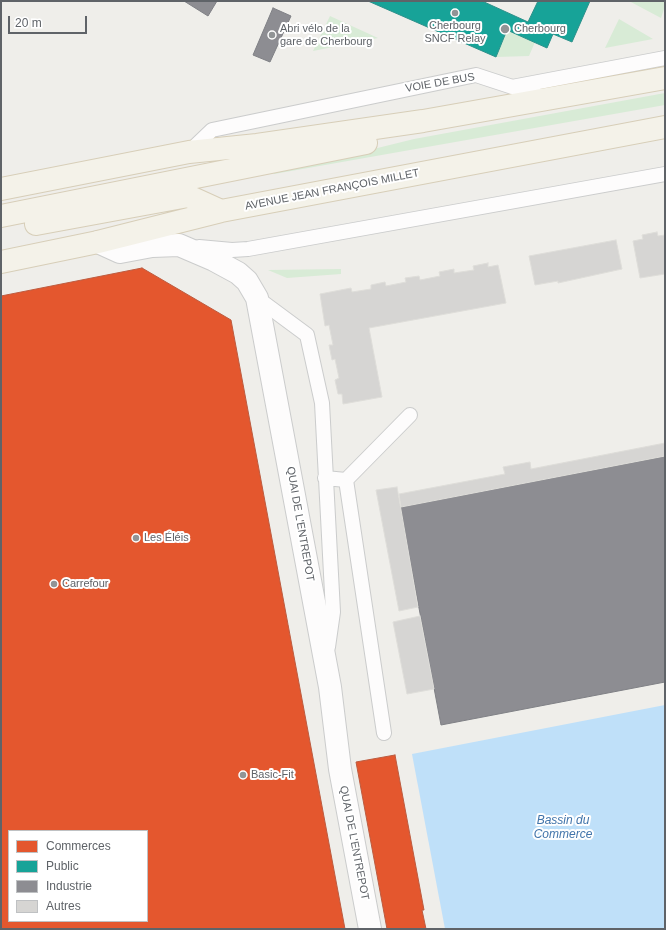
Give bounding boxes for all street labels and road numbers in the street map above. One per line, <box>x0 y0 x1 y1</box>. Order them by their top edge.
street label: VOIE DE BUS <box>404 70 476 96</box>
street label: AVENUE JEAN FRANÇOIS MILLET <box>244 167 420 213</box>
street label: QUAI DE L'ENTREPOT <box>283 466 317 582</box>
street label: QUAI DE L'ENTREPOT <box>336 785 372 901</box>

